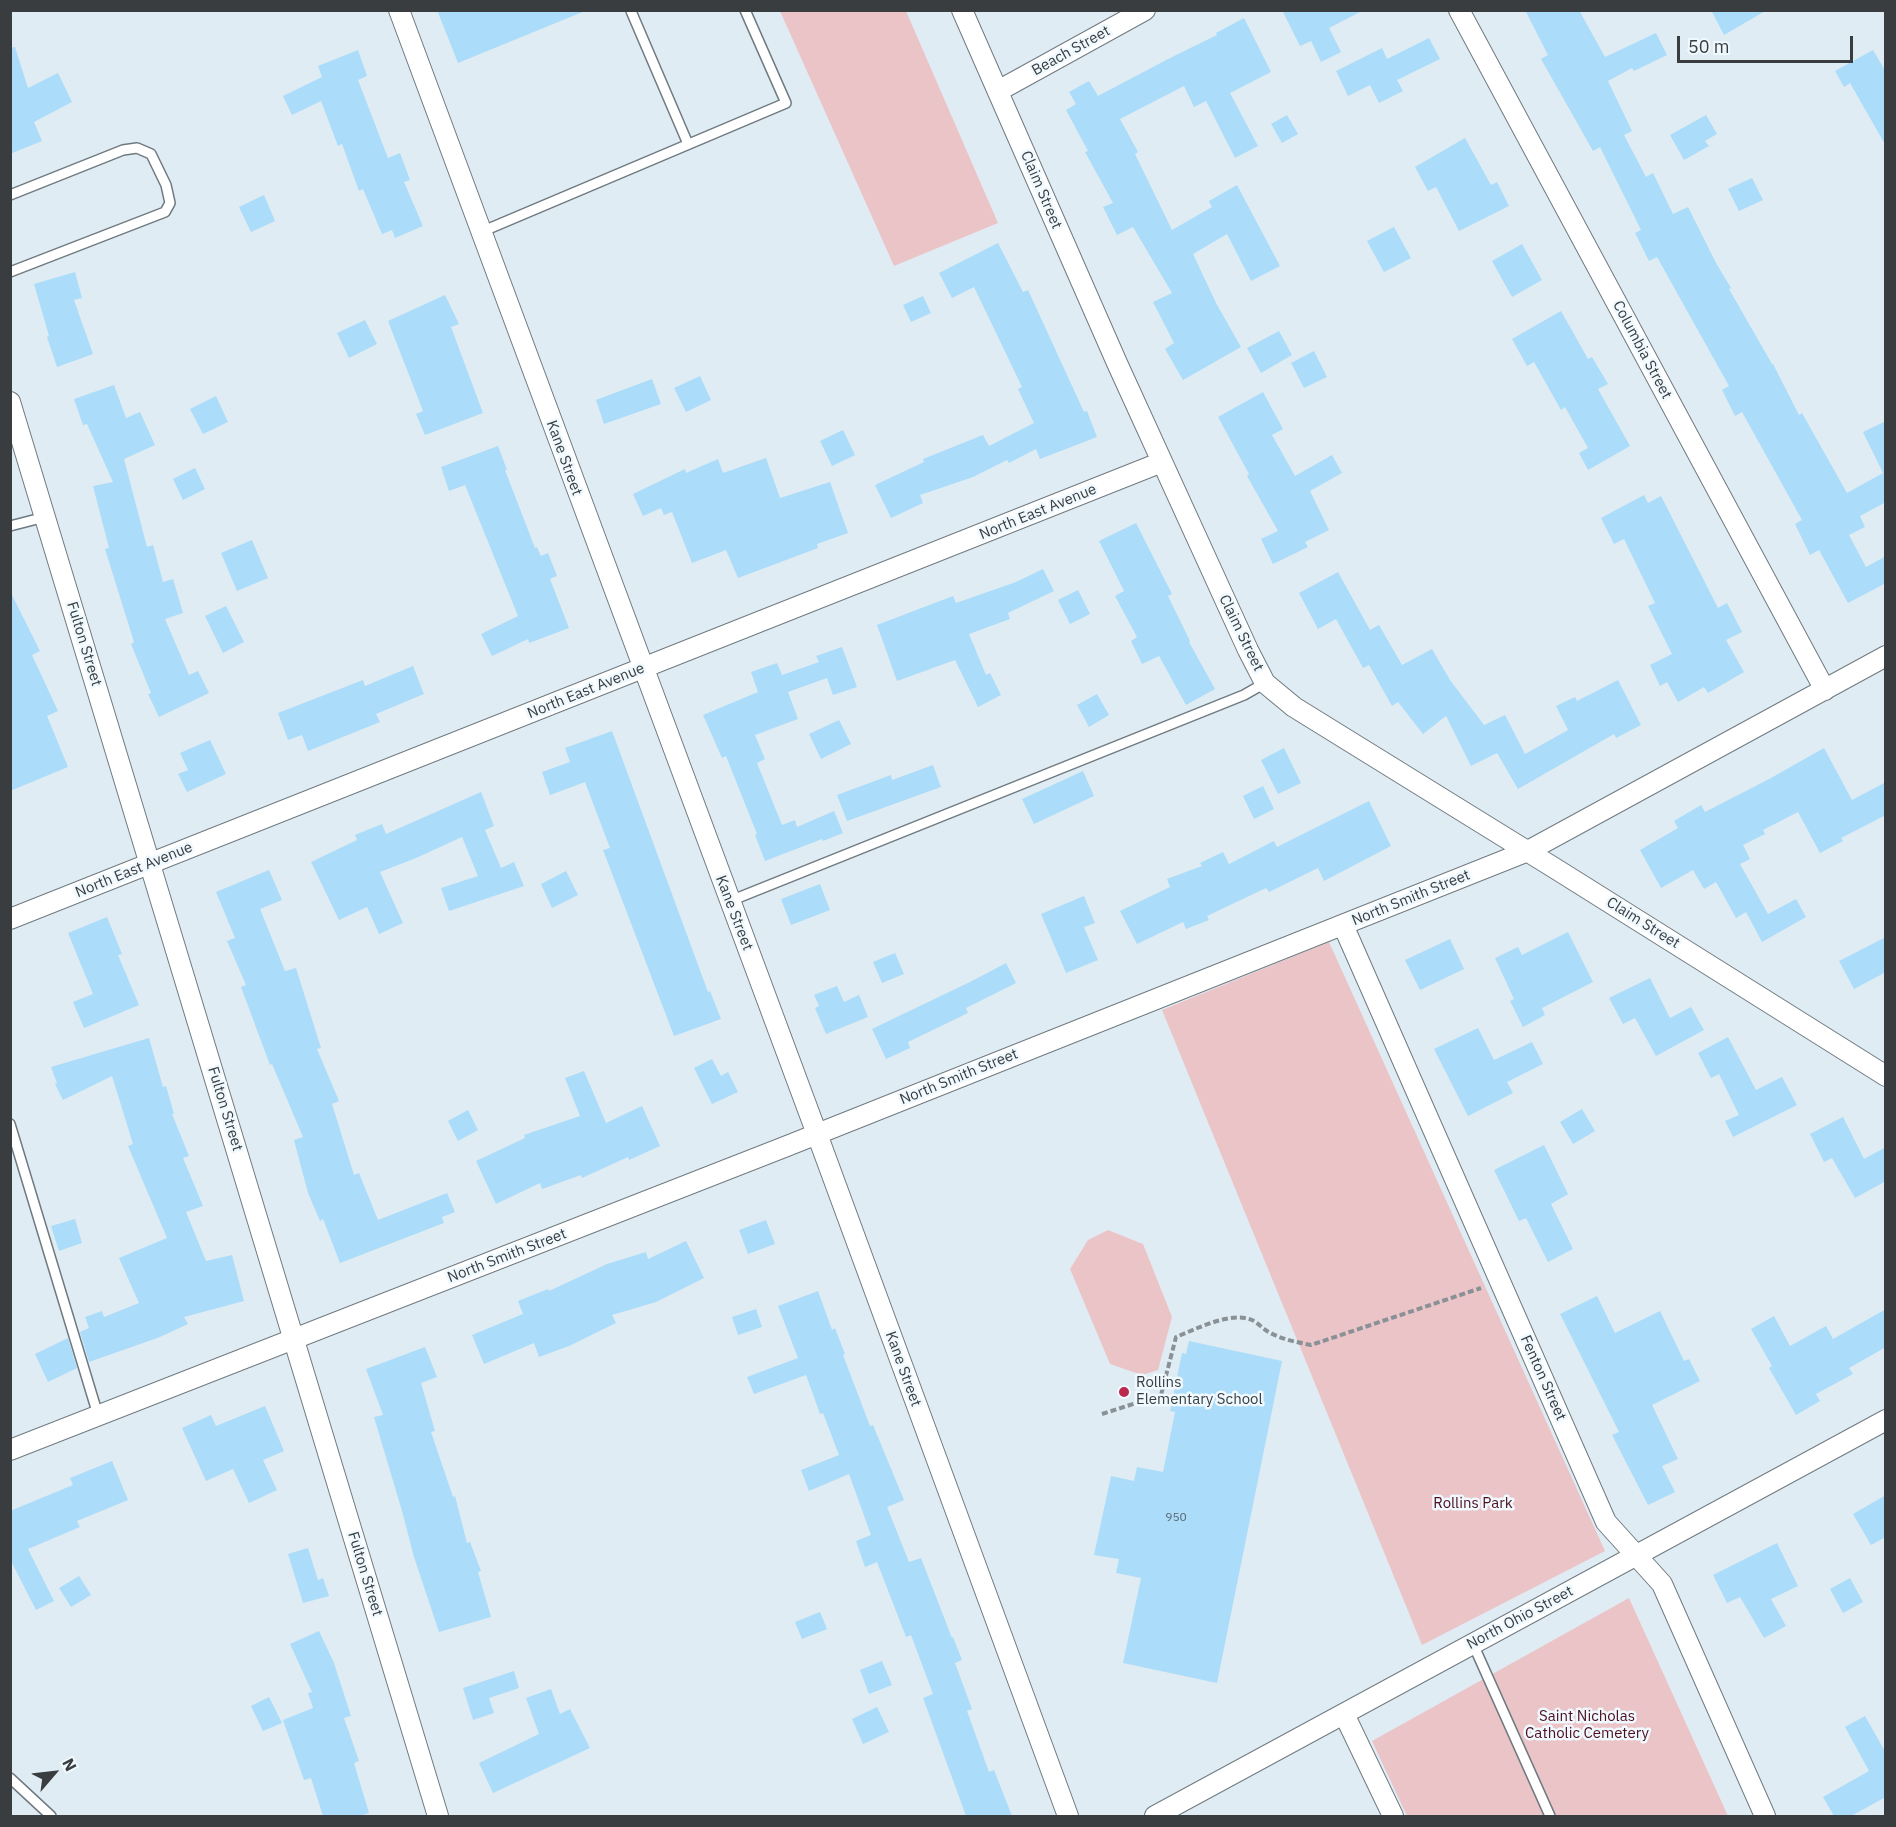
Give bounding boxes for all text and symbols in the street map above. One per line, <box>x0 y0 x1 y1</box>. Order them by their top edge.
street label: Beach Street <box>1029 22 1113 80</box>
scale bar <box>1680 24 1856 62</box>
text: 50 m <box>1688 35 1730 58</box>
street label: Claim Street <box>1017 148 1065 232</box>
street label: Columbia Street <box>1609 298 1675 402</box>
street label: Kane Street <box>542 418 586 498</box>
street label: North East Avenue <box>977 480 1099 544</box>
street label: Claim Street <box>1215 592 1267 674</box>
street label: Fulton Street <box>63 600 105 688</box>
street label: North East Avenue <box>525 659 647 723</box>
street label: North East Avenue <box>73 838 195 902</box>
street label: North Smith Street <box>1349 866 1473 930</box>
street label: Kane Street <box>711 873 757 953</box>
street label: Claim Street <box>1603 893 1683 953</box>
street label: North Smith Street <box>897 1045 1021 1109</box>
street label: Fulton Street <box>204 1065 246 1153</box>
street label: North Smith Street <box>445 1225 569 1287</box>
street label: Kane Street <box>881 1329 925 1409</box>
street label: Fenton Street <box>1516 1333 1570 1423</box>
place label: Rollins Elementary School <box>1136 1374 1263 1409</box>
marker: Rollins Elementary School <box>1117 1385 1131 1399</box>
park label: Rollins Park <box>1433 1495 1513 1513</box>
house number: 950 <box>1165 1511 1187 1525</box>
street label: Fulton Street <box>344 1530 386 1618</box>
street label: North Ohio Street <box>1464 1582 1576 1654</box>
park label: Saint Nicholas Catholic Cemetery <box>1525 1708 1649 1743</box>
north arrow <box>24 1743 84 1803</box>
text: N <box>58 1755 81 1774</box>

